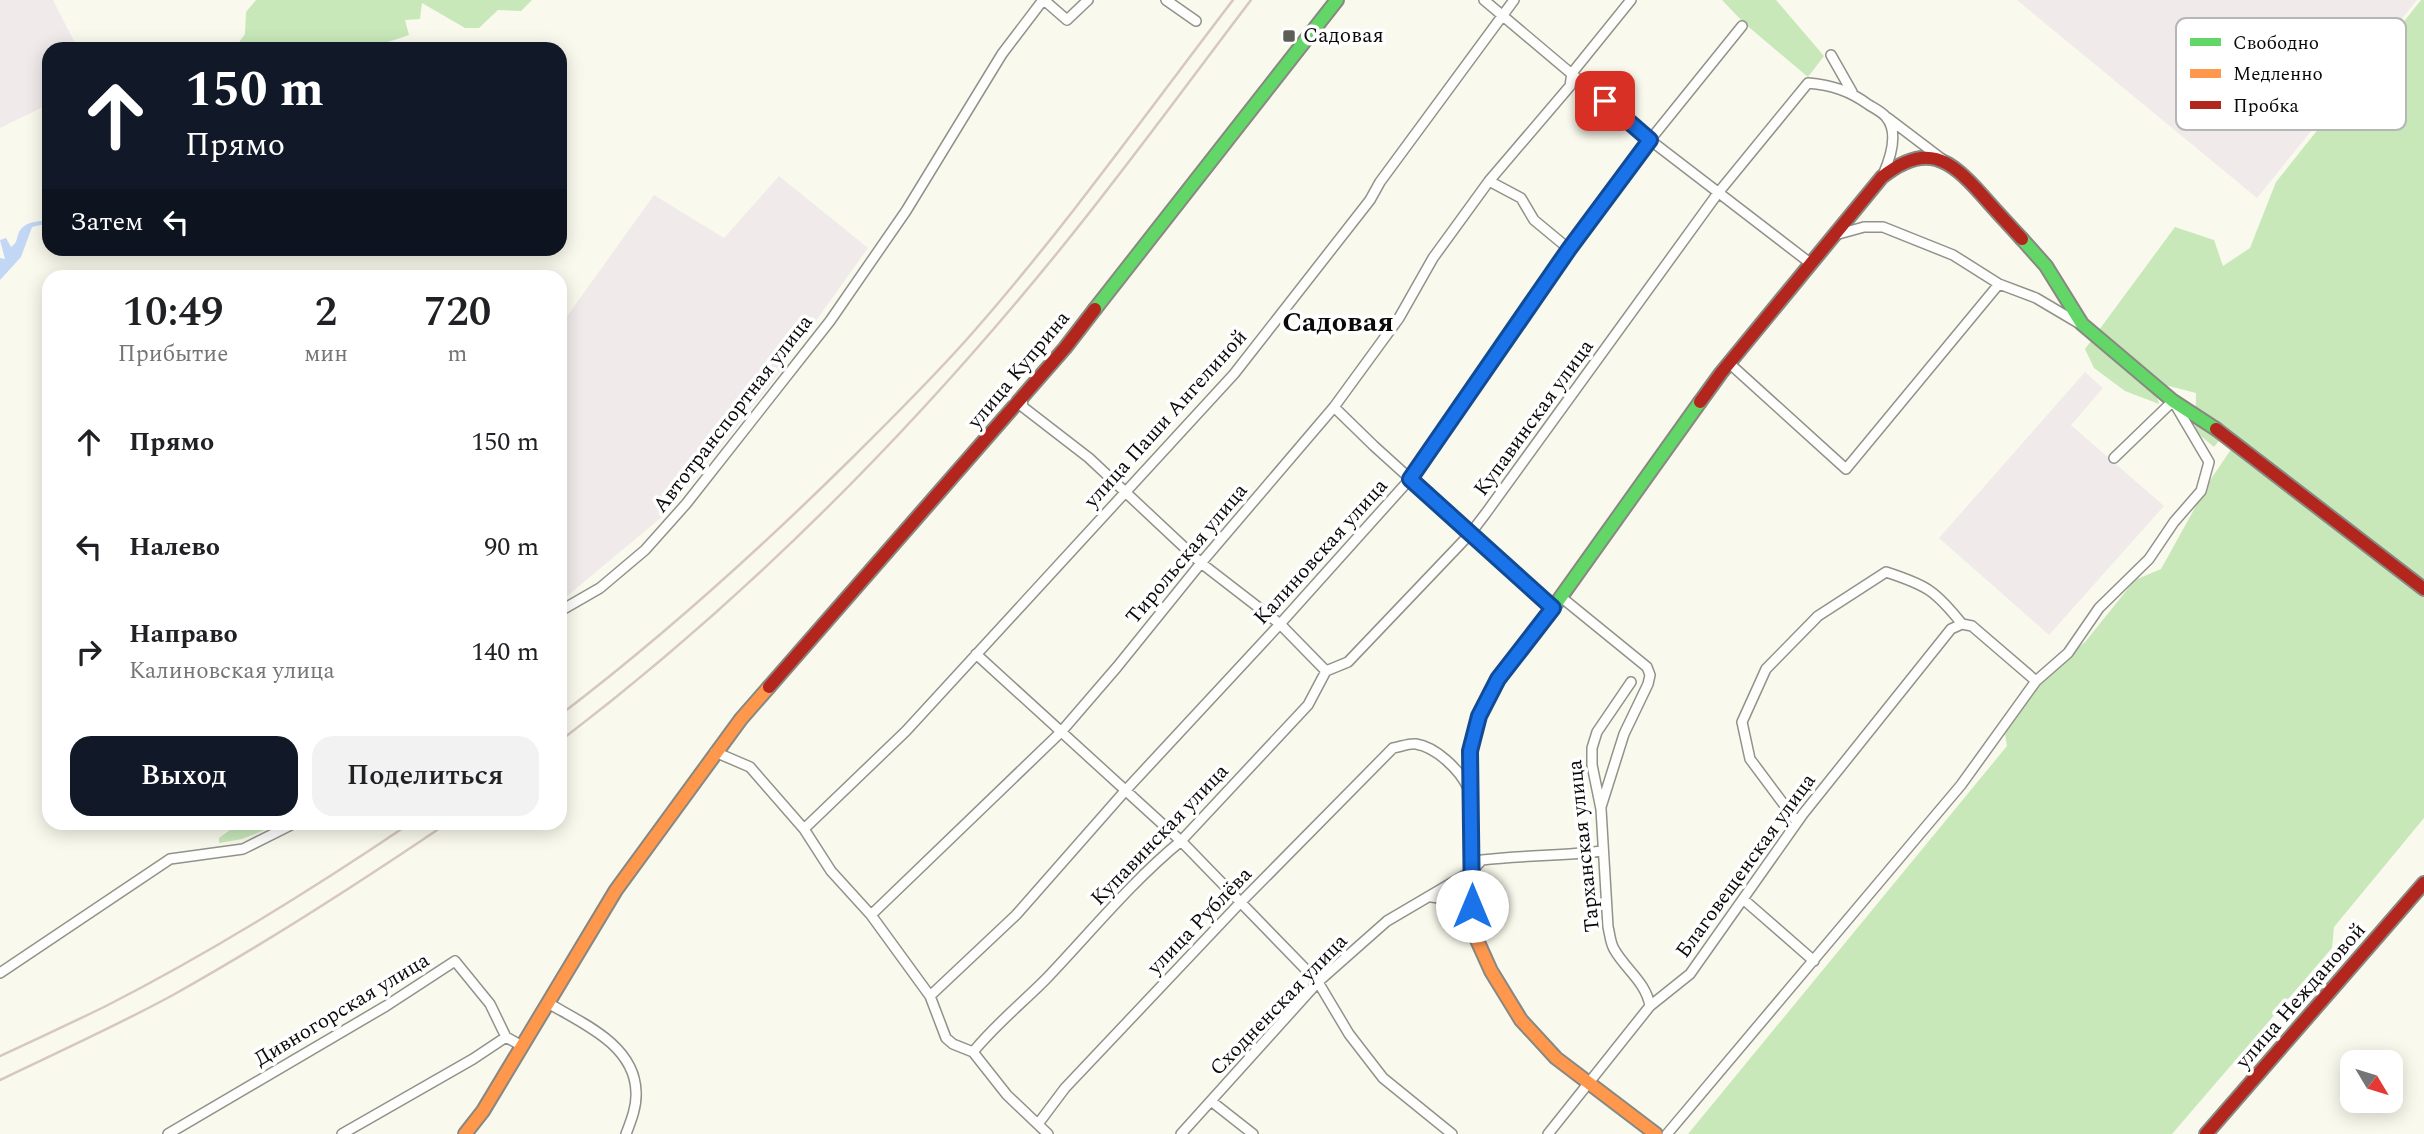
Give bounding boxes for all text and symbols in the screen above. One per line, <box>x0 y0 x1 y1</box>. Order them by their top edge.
legend <box>2176 18 2406 130</box>
place label: Садовая <box>1303 20 1384 52</box>
marker: Садовая <box>1281 28 1297 44</box>
text: Свободно <box>2233 29 2319 58</box>
text: 150 m <box>185 53 324 128</box>
text: Медленно <box>2233 60 2323 89</box>
icon: ahead <box>70 70 161 161</box>
pin <box>1575 71 1635 131</box>
icon: arrive <box>1586 82 1624 120</box>
text: Пробка <box>2233 92 2300 121</box>
text: Прямо <box>185 121 285 170</box>
text: Затем <box>70 202 143 242</box>
icon: left <box>157 203 195 241</box>
text: 10:49 <box>123 281 224 344</box>
text: 2 <box>315 281 337 344</box>
text: 720 <box>424 281 491 344</box>
district label: Садовая <box>1282 301 1394 344</box>
street label: улица Куприна <box>959 303 1079 437</box>
street label: Автотранспортная улица <box>645 307 821 520</box>
street label: улица Паши Ангелиной <box>1076 322 1255 516</box>
street label: Купавинская улица <box>1466 332 1602 503</box>
text: Прибытие <box>118 337 228 372</box>
text: мин <box>304 337 348 372</box>
text: m <box>448 337 467 372</box>
text: Прямо <box>129 422 214 462</box>
text: 150 m <box>471 422 539 462</box>
icon: ahead <box>70 423 108 461</box>
street label: Калиновская улица <box>1246 471 1396 633</box>
street label: Тирольская улица <box>1118 476 1256 632</box>
text: Налево <box>129 527 220 567</box>
text: 90 m <box>484 527 539 567</box>
icon: left <box>70 528 108 566</box>
text: Направо <box>129 614 238 654</box>
text: 140 m <box>471 632 539 672</box>
icon: right <box>70 633 108 671</box>
text: Калиновская улица <box>129 654 335 689</box>
button: Выход <box>70 736 298 816</box>
button: Поделиться <box>312 736 539 816</box>
street label: Купавинская улица <box>1083 756 1237 914</box>
street label: Тарханская улица <box>1559 757 1609 934</box>
street label: Благовещенская улица <box>1668 766 1825 965</box>
street label: улица Рублёва <box>1139 859 1261 983</box>
position arrow <box>1435 869 1509 943</box>
street label: улица Неждановой <box>2228 916 2374 1077</box>
street label: Сходненская улица <box>1202 926 1356 1084</box>
street label: Дивногорская улица <box>248 944 436 1075</box>
north arrow <box>2340 1050 2403 1113</box>
map controls <box>2340 1050 2403 1113</box>

